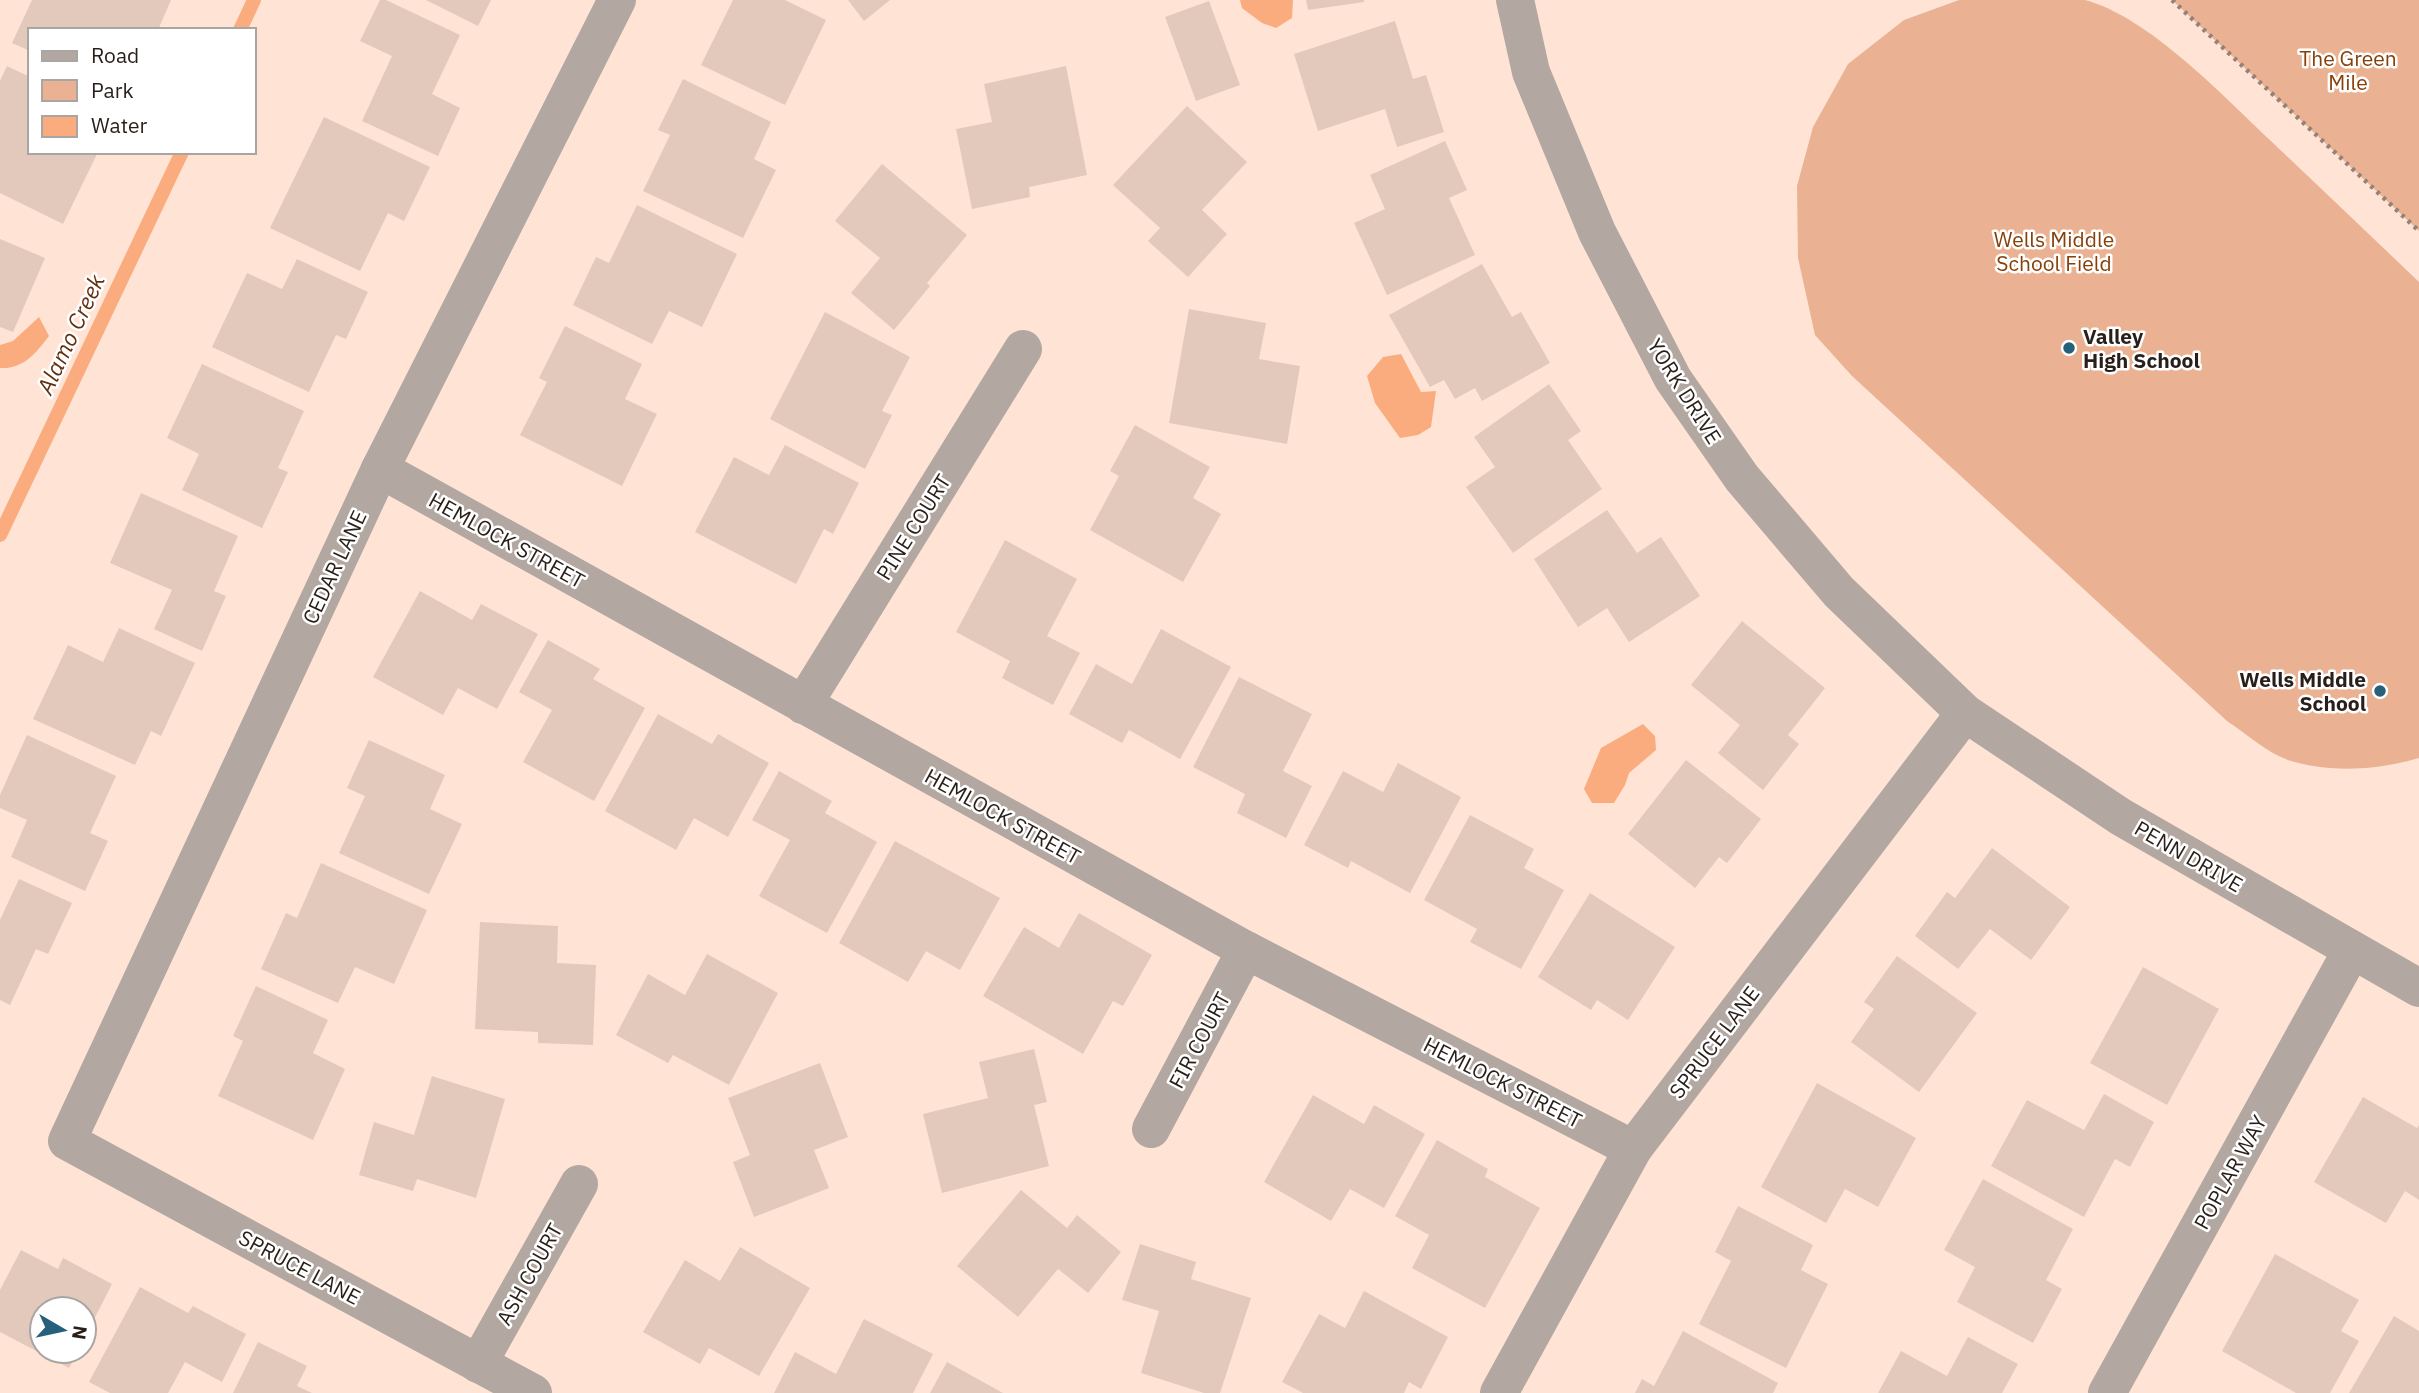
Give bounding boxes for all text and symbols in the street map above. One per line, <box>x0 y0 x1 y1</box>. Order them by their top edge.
legend <box>28 28 256 154</box>
text: Road <box>91 41 139 69</box>
park label: The Green Mile <box>2299 44 2397 96</box>
text: Park <box>91 76 134 104</box>
text: Water <box>91 111 148 139</box>
park label: Wells Middle School Field <box>1994 225 2114 277</box>
water label: Alamo Creek <box>29 268 111 400</box>
place label: Valley High School <box>2083 322 2200 374</box>
street label: YORK DRIVE <box>1641 333 1729 449</box>
marker: Valley High School <box>2061 340 2077 356</box>
street label: PINE COURT <box>869 469 957 585</box>
street label: HEMLOCK STREET <box>424 486 590 594</box>
street label: CEDAR LANE <box>295 506 373 628</box>
place label: Wells Middle School <box>2239 665 2366 717</box>
marker: Wells Middle School <box>2372 683 2388 699</box>
street label: HEMLOCK STREET <box>920 762 1086 870</box>
street label: PENN DRIVE <box>2130 814 2248 898</box>
street label: SPRUCE LANE <box>1662 980 1766 1104</box>
street label: FIR COURT <box>1162 987 1236 1093</box>
street label: HEMLOCK STREET <box>1419 1030 1587 1134</box>
street label: POPLAR WAY <box>2187 1109 2273 1234</box>
street label: ASH COURT <box>490 1218 568 1330</box>
street label: SPRUCE LANE <box>234 1223 366 1311</box>
north arrow <box>28 1295 98 1365</box>
text: N <box>67 1324 93 1341</box>

